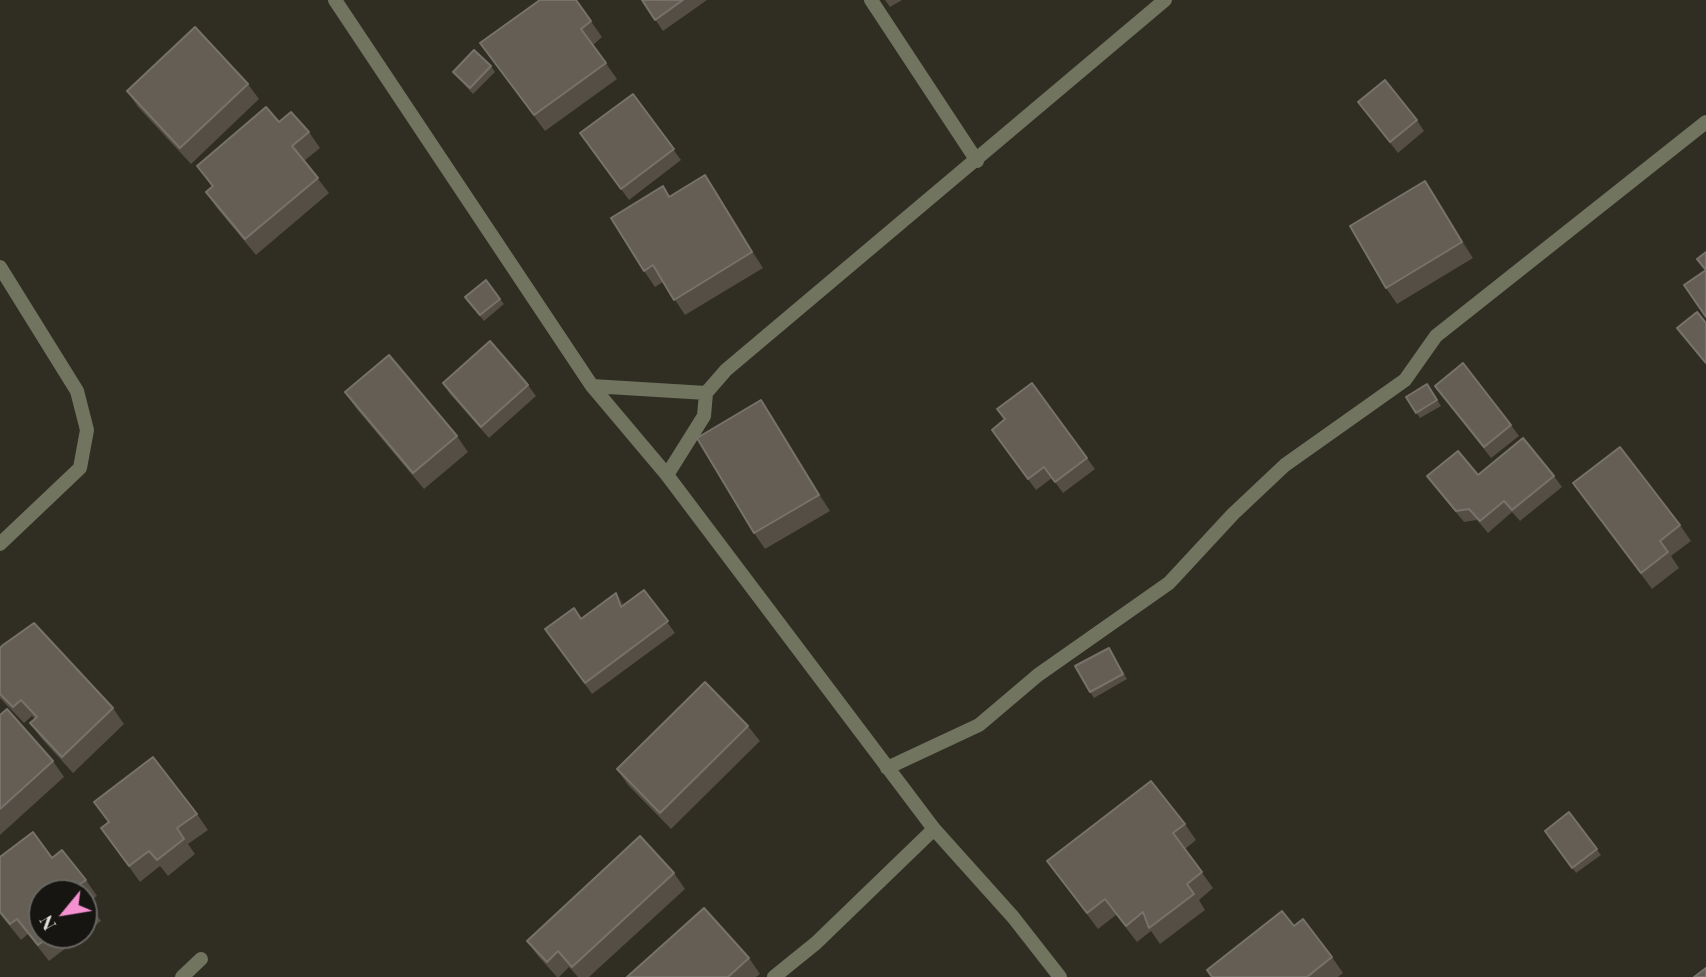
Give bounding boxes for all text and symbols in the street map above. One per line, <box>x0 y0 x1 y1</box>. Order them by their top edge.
north arrow <box>28 879 98 949</box>
text: N <box>32 911 61 936</box>

